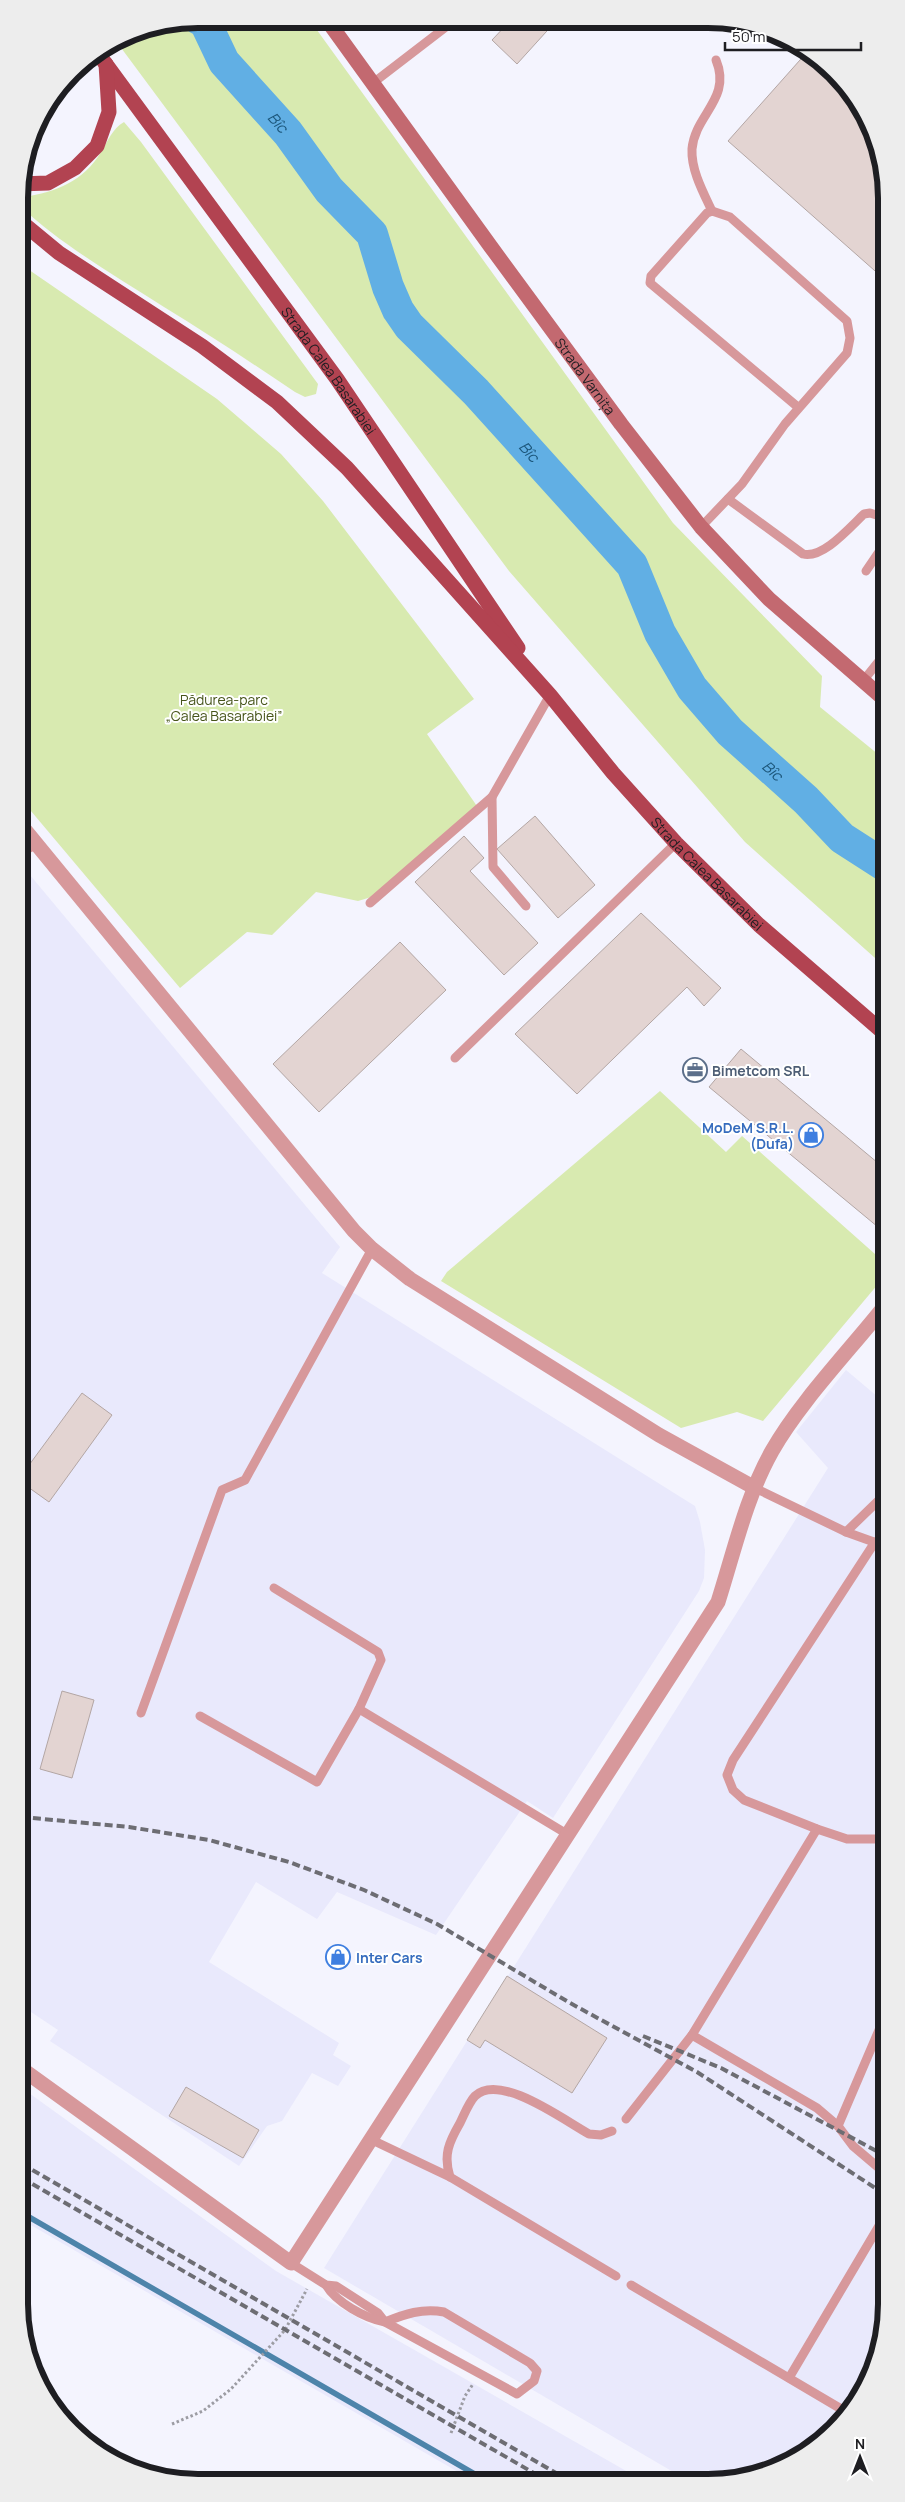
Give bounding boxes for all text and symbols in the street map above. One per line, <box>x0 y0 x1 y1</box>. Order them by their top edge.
scale bar <box>725 20 861 52</box>
text: 50 m <box>732 26 766 47</box>
water label: Bîc <box>263 107 294 138</box>
street label: Strada Calea Basarabiei <box>277 303 381 438</box>
street label: Strada Varnița <box>551 333 620 418</box>
water label: Bîc <box>515 436 545 467</box>
park label: Pădurea-parc „Calea Basarabiei” <box>165 690 283 725</box>
water label: Bîc <box>758 756 789 786</box>
street label: Strada Calea Basarabiei <box>647 812 768 934</box>
office icon: Bimetcom SRL <box>682 1057 708 1083</box>
place label: Bimetcom SRL <box>712 1061 810 1080</box>
place label: MoDeM S.R.L. (Dufa) <box>702 1118 794 1153</box>
shop icon: MoDeM S.R.L. (Dufa) <box>798 1122 824 1148</box>
shop icon: Inter Cars <box>325 1944 351 1970</box>
place label: Inter Cars <box>356 1948 423 1967</box>
north arrow <box>835 2432 885 2482</box>
text: N <box>855 2434 865 2453</box>

